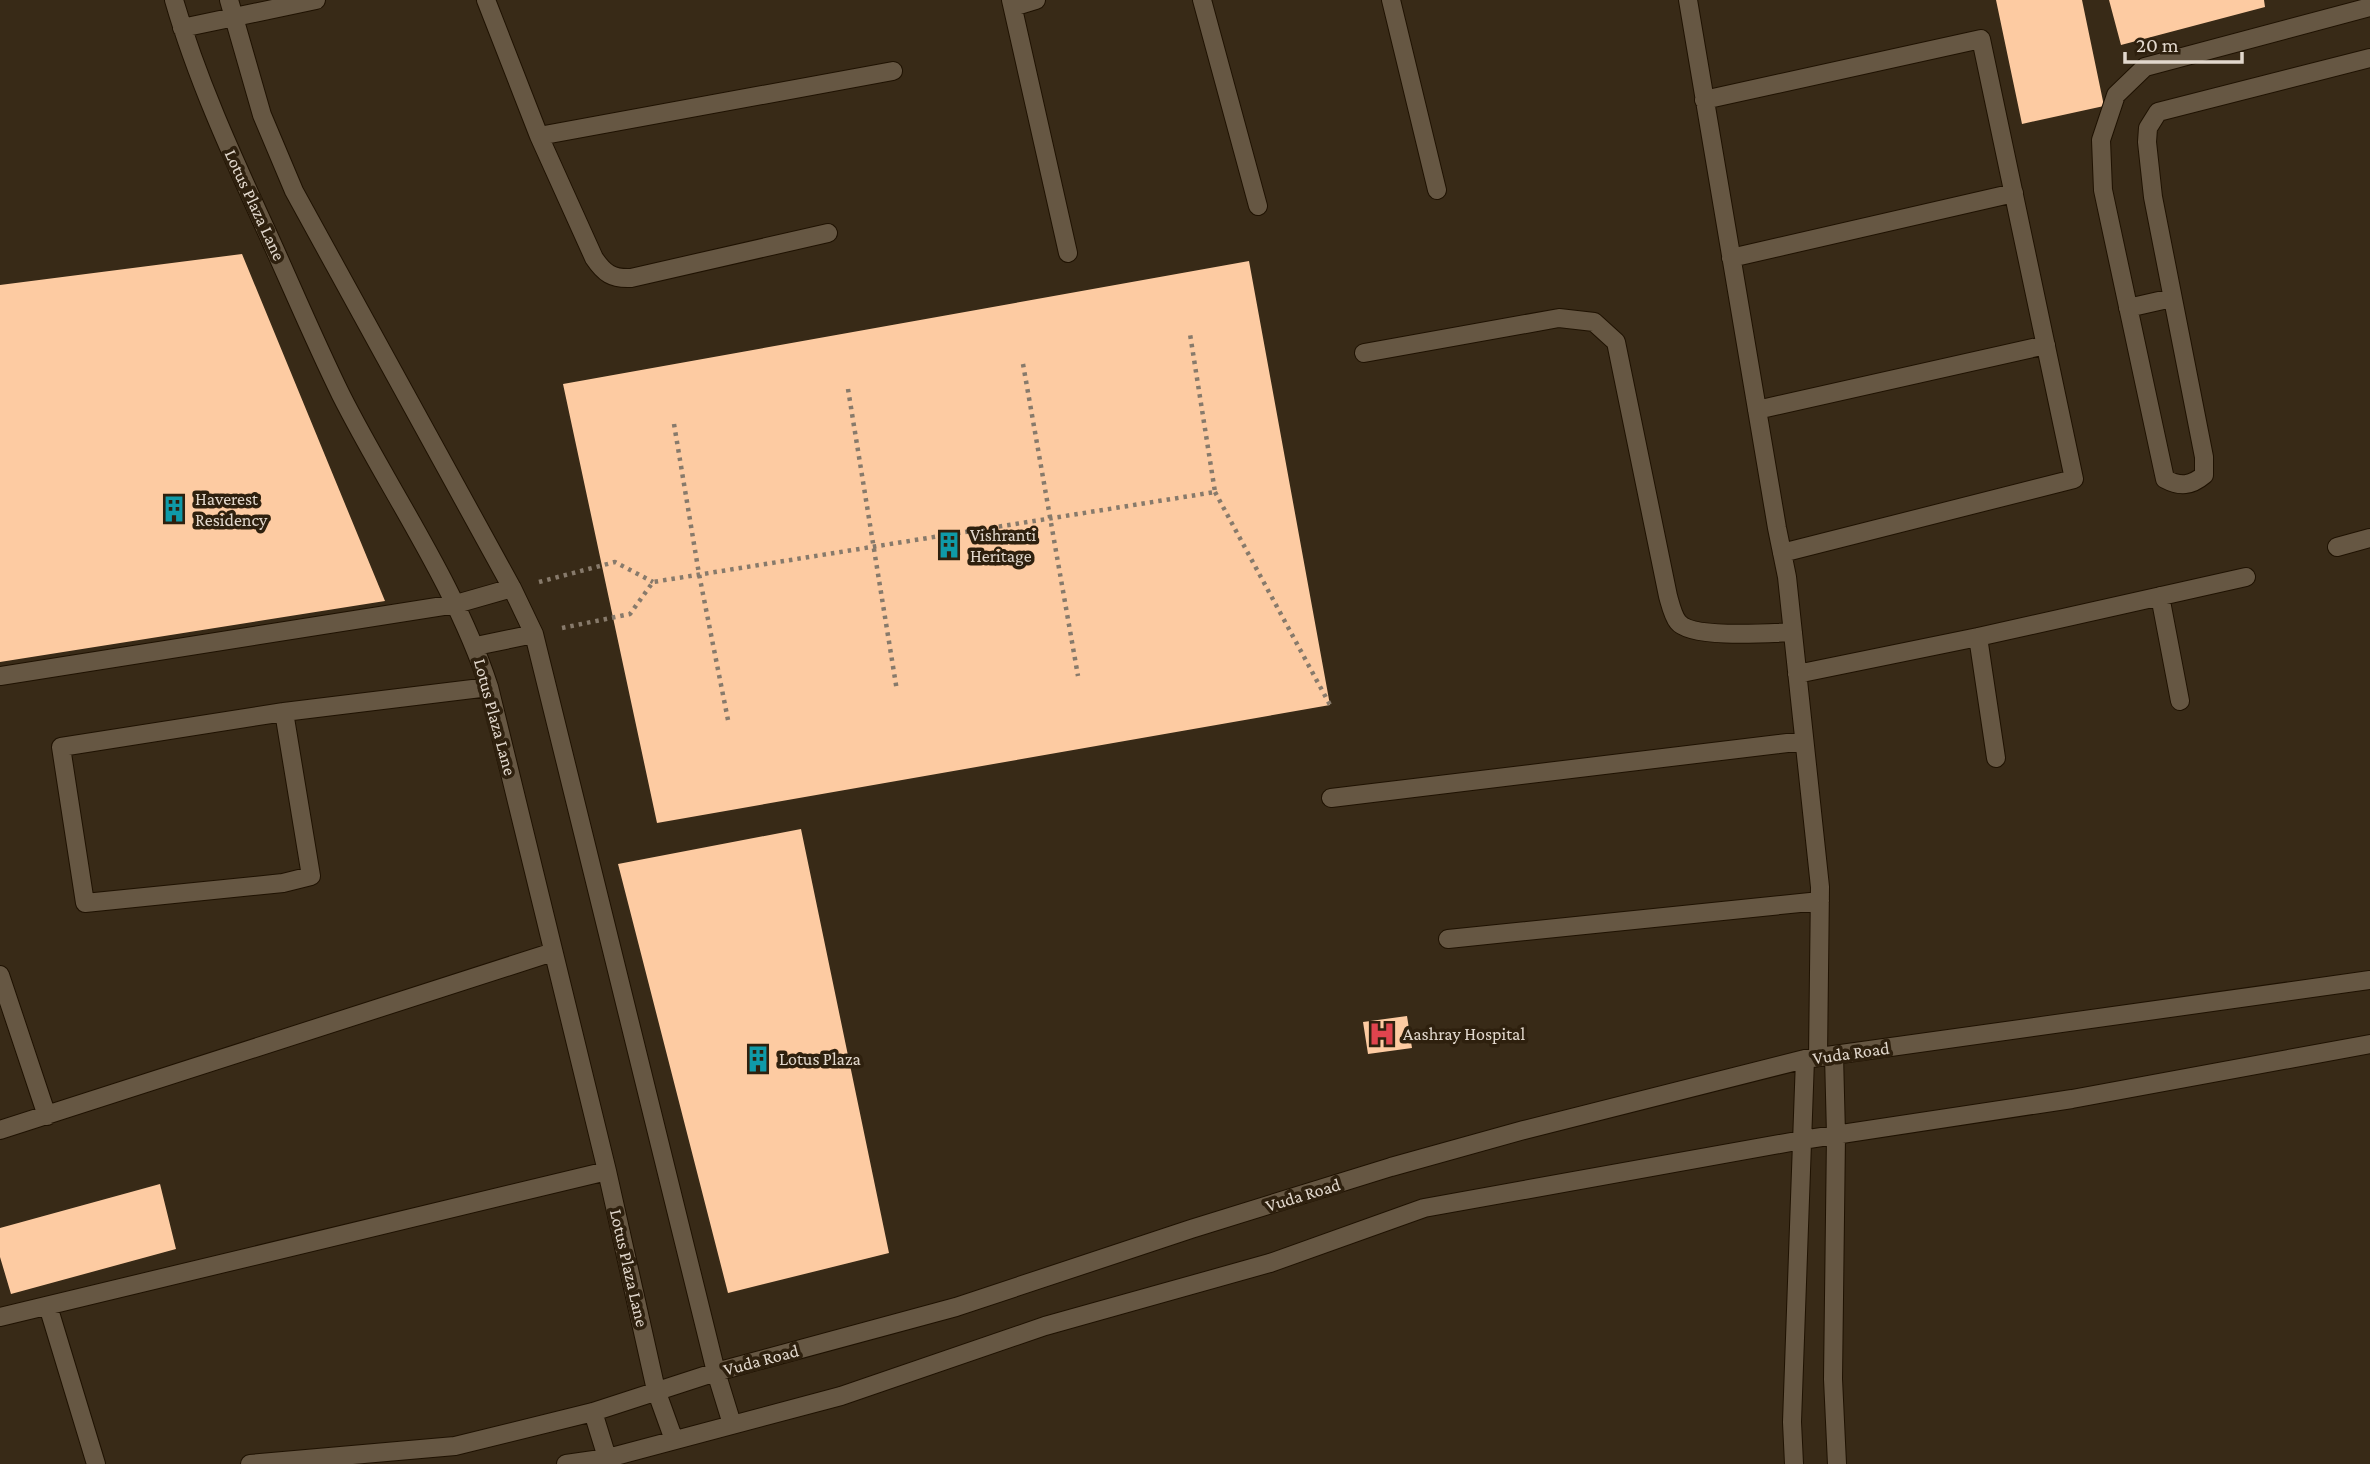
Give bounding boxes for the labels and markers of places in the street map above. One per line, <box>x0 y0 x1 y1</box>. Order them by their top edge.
place label: Haverest Residency <box>195 489 268 530</box>
building icon: Haverest Residency <box>159 494 189 524</box>
place label: Vishranti Heritage <box>970 525 1036 566</box>
building icon: Vishranti Heritage <box>934 530 964 560</box>
hospital icon: Aashray Hospital <box>1367 1019 1397 1049</box>
place label: Aashray Hospital <box>1403 1024 1525 1044</box>
building icon: Lotus Plaza <box>743 1044 773 1074</box>
place label: Lotus Plaza <box>779 1049 861 1069</box>

